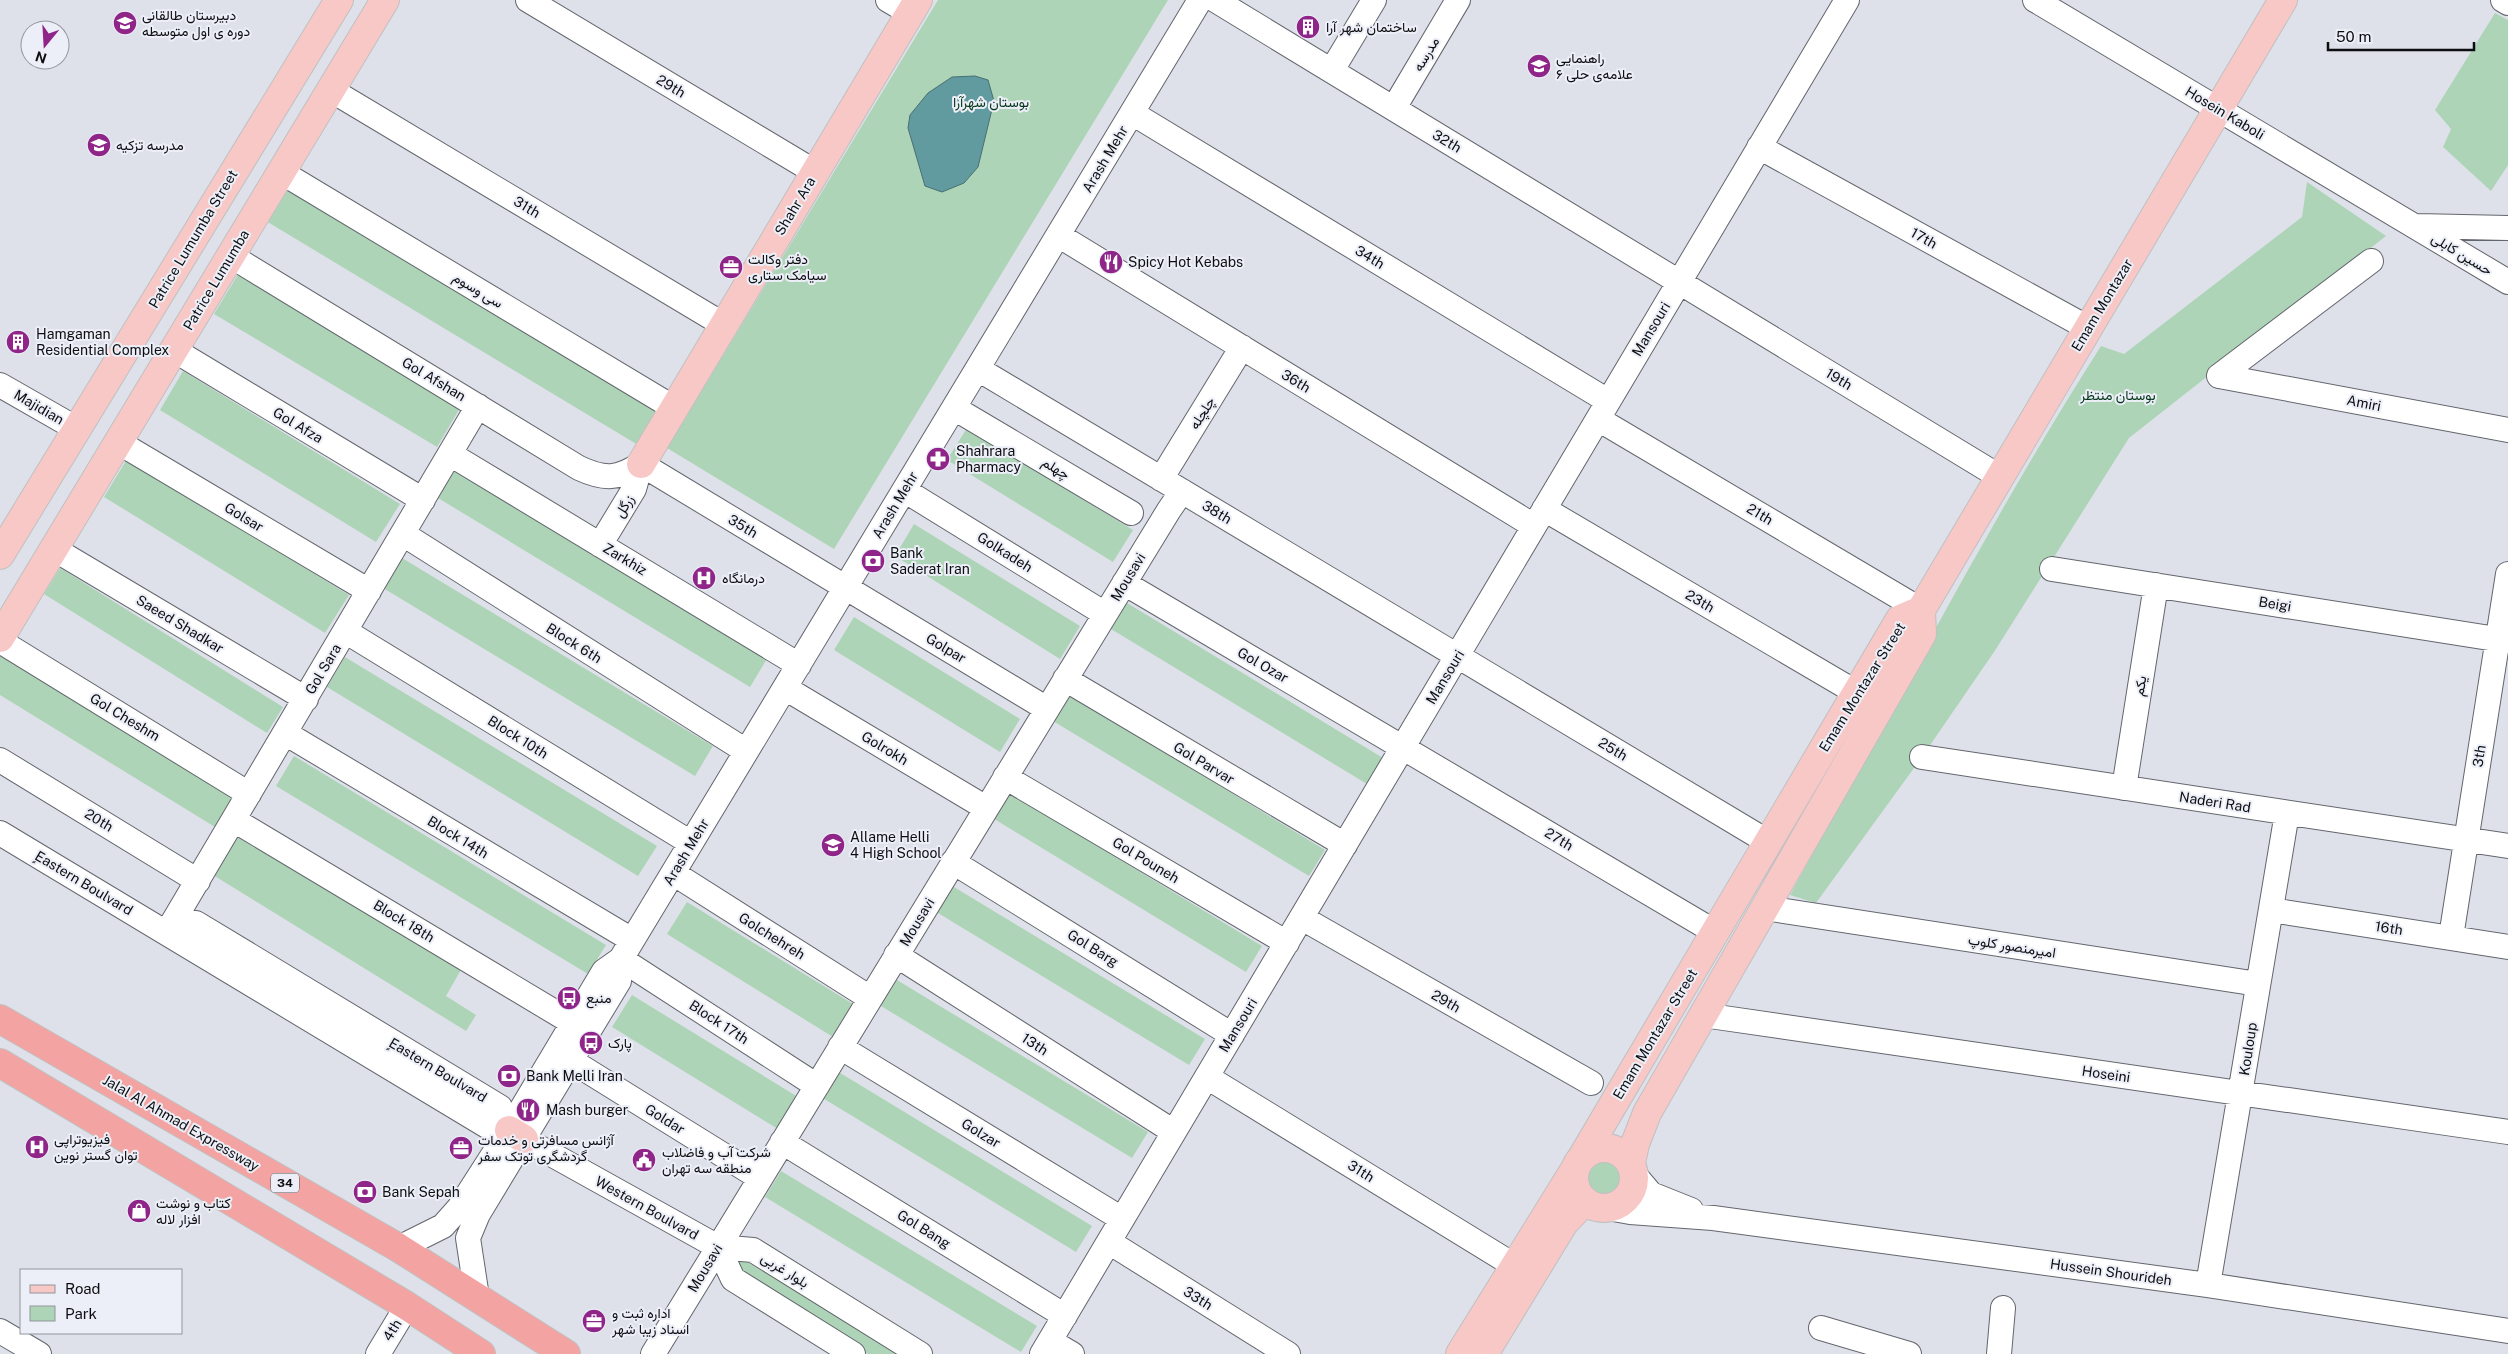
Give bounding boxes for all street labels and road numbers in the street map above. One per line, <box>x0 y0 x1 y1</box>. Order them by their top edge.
street label: مدرسه <box>1410 34 1443 74</box>
street label: 29th <box>654 71 688 101</box>
street label: Hosein Kaboli <box>2182 83 2268 143</box>
street label: Arash Mehr <box>1079 123 1131 195</box>
street label: 32th <box>1430 126 1464 156</box>
street label: Patrice Lumumba Street <box>145 167 241 311</box>
street label: Shahr Ara <box>771 174 819 238</box>
street label: 31th <box>511 193 543 221</box>
street label: 17th <box>1908 224 1940 252</box>
street label: Patrice Lumumba <box>179 227 253 333</box>
street label: حسین کابلی <box>2428 230 2495 279</box>
street label: 34th <box>1353 242 1387 272</box>
street label: Emam Montazar <box>2068 256 2136 354</box>
street label: سی وسوم <box>450 269 506 312</box>
street label: Mansouri <box>1629 299 1673 359</box>
street label: Gol Afshan <box>399 354 469 404</box>
street label: 19th <box>1823 365 1855 393</box>
street label: 36th <box>1279 366 1313 396</box>
street label: Majidian <box>11 386 67 428</box>
street label: Amiri <box>2346 392 2382 414</box>
street label: چلچله <box>1186 394 1220 433</box>
street label: Gol Afza <box>270 404 326 446</box>
street label: چهلم <box>1038 453 1073 484</box>
street label: Arash Mehr <box>869 469 921 541</box>
street label: زرگل <box>611 492 638 521</box>
street label: 38th <box>1199 497 1235 527</box>
street label: Golsar <box>222 499 266 535</box>
street label: 21th <box>1744 500 1776 528</box>
street label: 35th <box>725 511 761 541</box>
street label: Golkadeh <box>974 529 1036 575</box>
street label: Zarkhiz <box>600 540 650 578</box>
street label: Mousavi <box>1107 550 1149 604</box>
street label: 23th <box>1683 586 1717 616</box>
street label: Saeed Shadkar <box>133 592 227 656</box>
street label: Beigi <box>2257 594 2293 614</box>
street label: Emam Montazar Street <box>1816 619 1908 755</box>
street label: Block 6th <box>543 620 605 666</box>
street label: Golpar <box>923 630 969 666</box>
street label: Gol Sara <box>302 641 344 697</box>
street label: Gol Ozar <box>1235 644 1291 686</box>
street label: Mansouri <box>1423 647 1467 707</box>
street label: یکم <box>2131 675 2150 697</box>
street label: Gol Cheshm <box>87 690 163 744</box>
street label: Block 10th <box>485 712 551 762</box>
street label: Golrokh <box>859 728 911 768</box>
street label: 25th <box>1596 734 1630 764</box>
street label: Gol Parvar <box>1171 739 1237 787</box>
street label: 3th <box>2469 744 2489 768</box>
street label: Naderi Rad <box>2178 788 2252 816</box>
street label: 20th <box>82 805 116 835</box>
street label: Block 14th <box>425 813 491 861</box>
street label: Arash Mehr <box>660 816 712 888</box>
street label: 27th <box>1542 824 1576 854</box>
street label: Gol Pouneh <box>1110 834 1182 886</box>
street label: ٍEastern Boulvard <box>31 848 136 920</box>
street label: Mousavi <box>896 895 938 949</box>
street label: Block 18th <box>371 897 437 945</box>
street label: Golchehreh <box>736 909 808 963</box>
street label: 16th <box>2374 918 2404 938</box>
street label: Gol Barg <box>1065 926 1122 970</box>
street label: امیرمنصور کلوپ <box>1967 931 2057 963</box>
street label: Emam Montazar Street <box>1610 966 1700 1102</box>
street label: 29th <box>1429 986 1463 1016</box>
street label: Mansouri <box>1216 995 1260 1055</box>
street label: Block 17th <box>686 997 752 1047</box>
street label: Kouloup <box>2236 1021 2260 1077</box>
street label: 13th <box>1019 1030 1051 1058</box>
street label: ٍEastern Boulvard <box>385 1035 490 1107</box>
street label: Hoseini <box>2081 1063 2131 1085</box>
street label: Jalal Al Ahmad Expressway <box>100 1072 262 1175</box>
street label: Goldar <box>642 1101 688 1137</box>
street label: Golzar <box>959 1115 1003 1151</box>
street label: 31th <box>1345 1157 1377 1185</box>
street label: Western Boulvard <box>593 1173 701 1243</box>
road number: 34 <box>271 1174 299 1192</box>
street label: Gol Bang <box>894 1206 954 1252</box>
street label: Mousavi <box>684 1241 726 1295</box>
street label: بلوار غربی <box>758 1249 812 1292</box>
street label: Hussein Shourideh <box>2049 1256 2173 1288</box>
street label: 33th <box>1181 1283 1215 1313</box>
street label: 4th <box>379 1316 405 1344</box>

